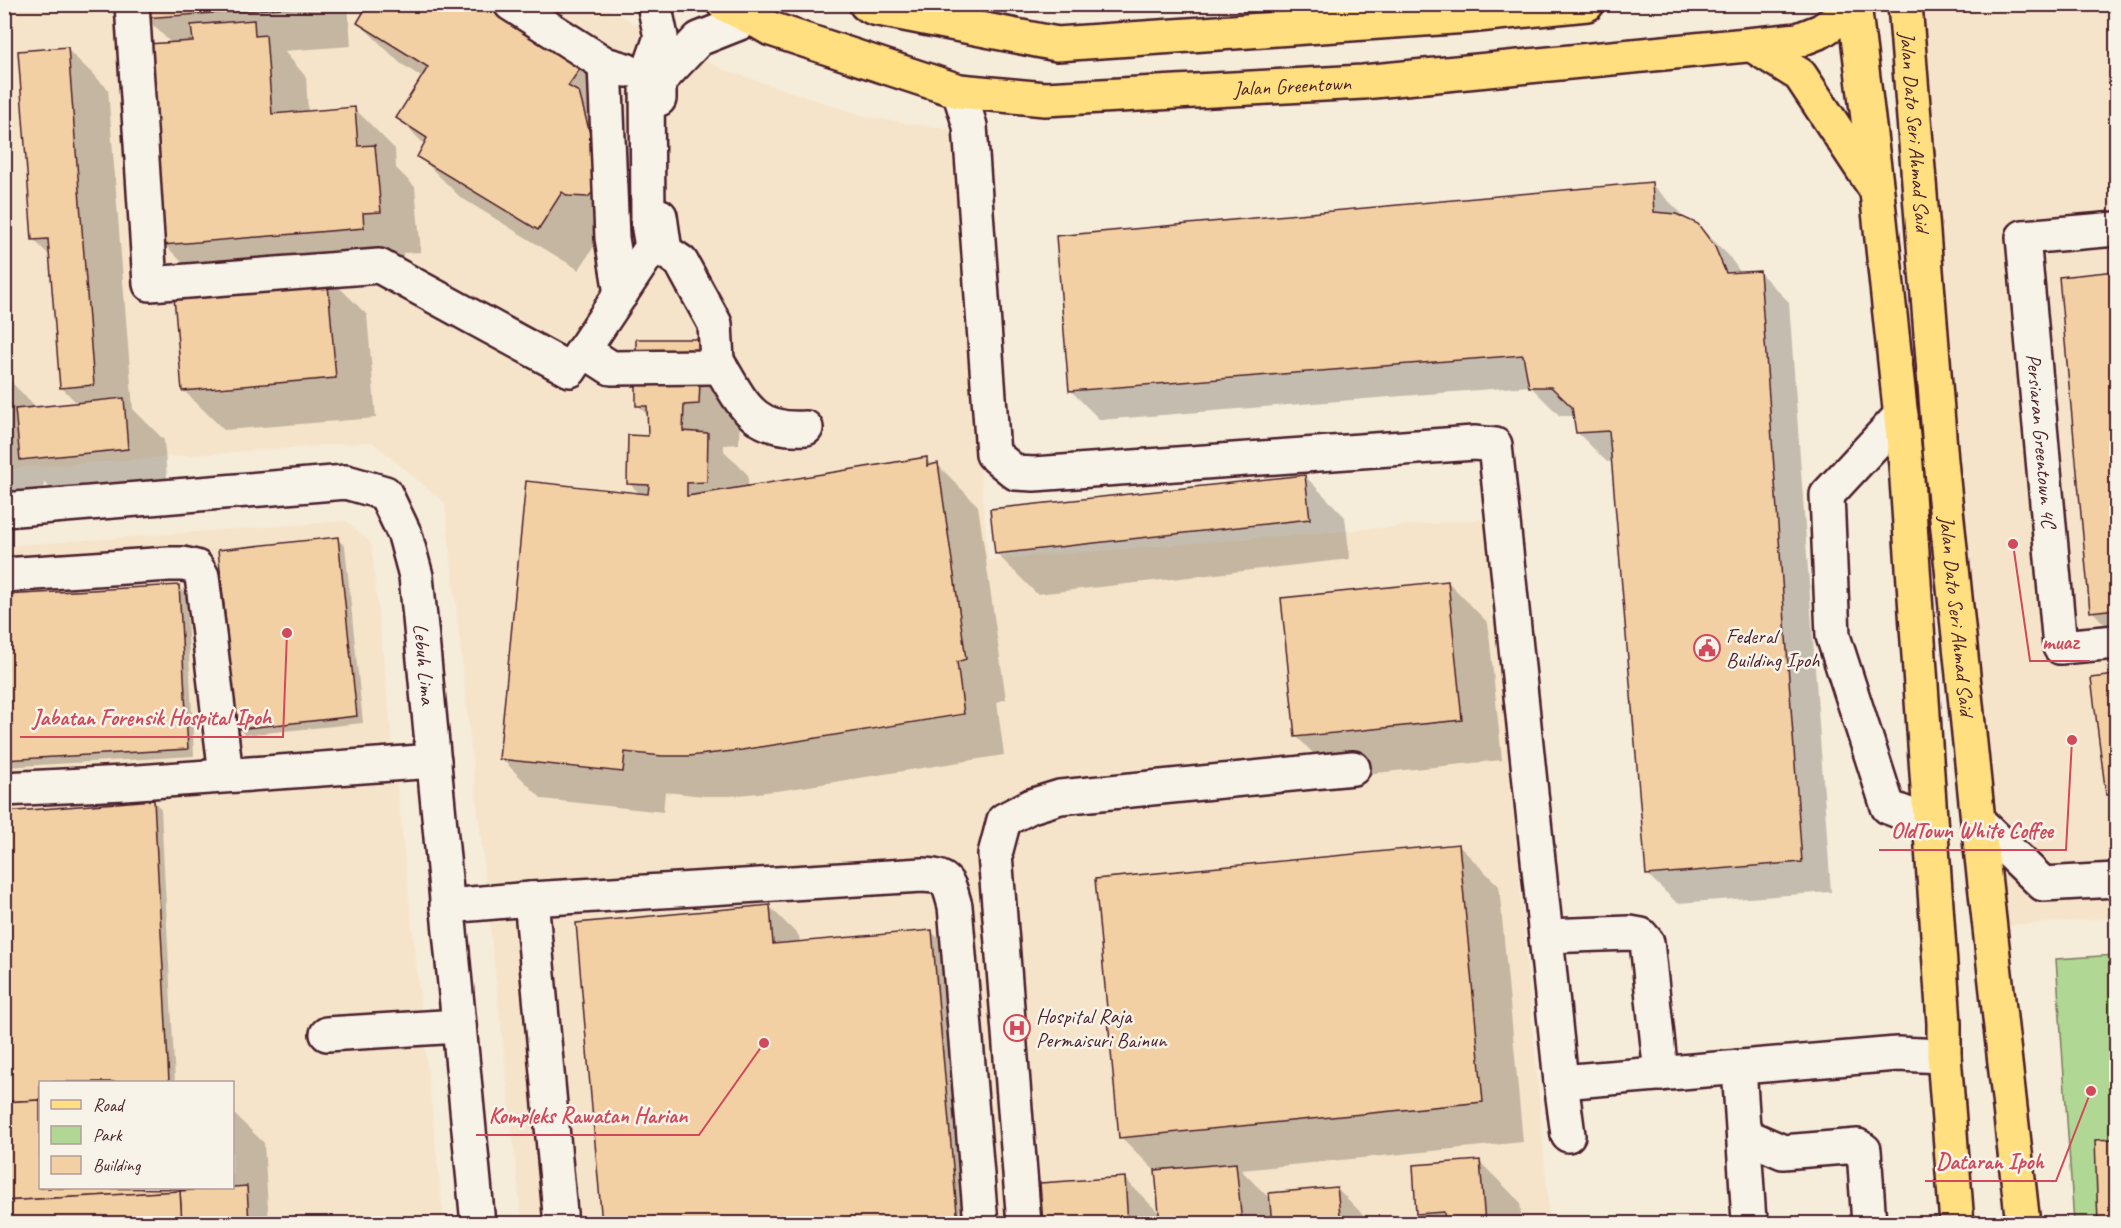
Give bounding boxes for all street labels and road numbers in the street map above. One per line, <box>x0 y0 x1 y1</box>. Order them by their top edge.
street label: Jalan Dato Seri Ahmad Said <box>1894 30 1936 236</box>
street label: Jalan Greentown <box>1232 70 1352 102</box>
street label: Persiaran Greentown 4C <box>2021 353 2062 531</box>
street label: Jalan Dato Seri Ahmad Said <box>1934 514 1980 721</box>
street label: Lebuh Lima <box>408 622 441 707</box>

